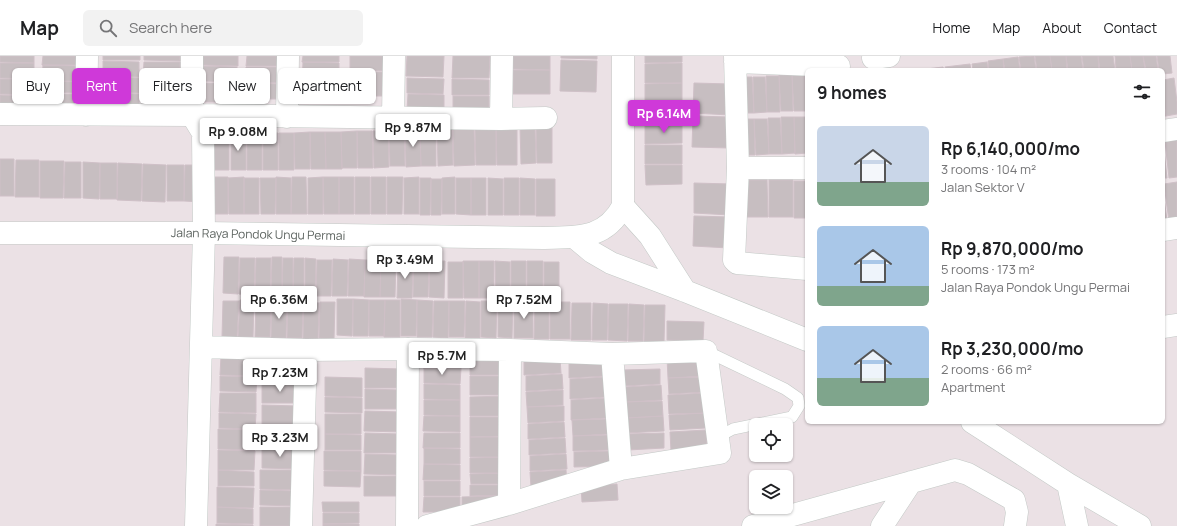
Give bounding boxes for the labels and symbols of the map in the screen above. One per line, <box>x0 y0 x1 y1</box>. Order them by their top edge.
pin: Rp 6.14M <box>623 100 705 134</box>
pin: Rp 9.87M <box>372 114 454 148</box>
pin: Rp 9.08M <box>197 118 279 152</box>
street label: Jalan Raya Pondok Ungu Permai <box>171 224 345 244</box>
pin: Rp 3.49M <box>364 246 446 280</box>
pin: Rp 6.36M <box>238 286 320 320</box>
pin: Rp 7.52M <box>483 286 565 320</box>
pin: Rp 5.7M <box>405 342 479 376</box>
pin: Rp 7.23M <box>239 359 321 393</box>
pin: Rp 3.23M <box>239 424 321 458</box>

